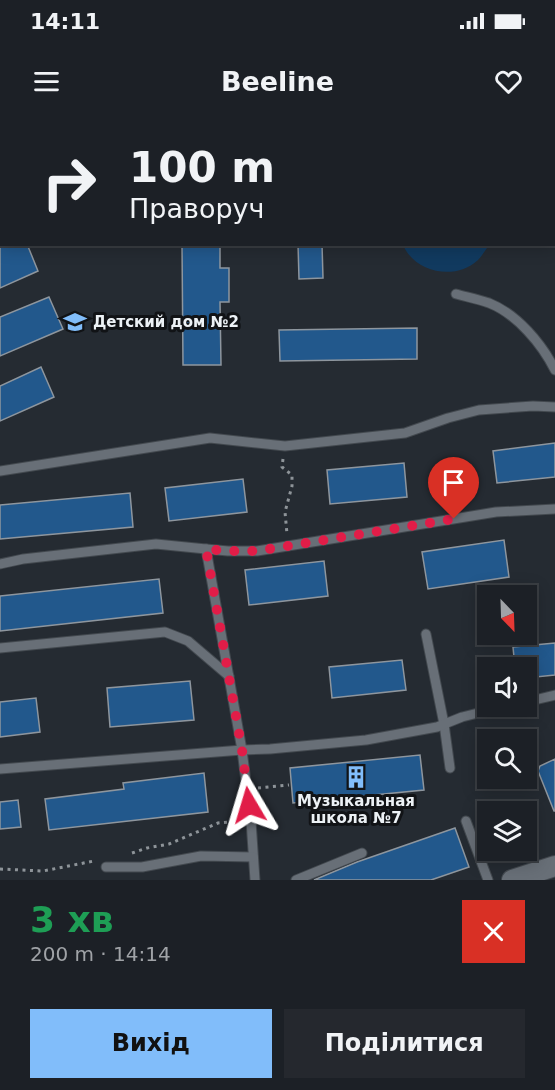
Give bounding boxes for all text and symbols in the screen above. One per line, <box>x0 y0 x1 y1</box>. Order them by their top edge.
text: 14:11 <box>30 9 100 34</box>
icon: menu <box>30 65 63 98</box>
icon: heart <box>492 65 525 98</box>
text: Beeline <box>221 66 334 97</box>
text: 100 m <box>129 143 275 192</box>
icon: right <box>30 144 108 222</box>
text: Праворуч <box>129 193 265 224</box>
school or university icon: Детский дом №2 <box>62 309 88 335</box>
place label: Детский дом №2 <box>93 313 239 331</box>
pin <box>428 457 479 519</box>
icon: arrive <box>437 466 470 499</box>
north arrow <box>477 585 537 645</box>
map controls <box>477 585 537 861</box>
button: sound <box>477 657 537 717</box>
button: search <box>477 729 537 789</box>
building icon: Музыкальная школа №7 <box>343 764 369 790</box>
position arrow <box>217 773 281 837</box>
place label: Музыкальная школа №7 <box>297 792 415 827</box>
button: layers <box>477 801 537 861</box>
text: 3 хв <box>30 899 114 940</box>
button: close <box>462 900 525 963</box>
text: 200 m · 14:14 <box>30 942 171 966</box>
button: Вихід <box>30 1009 272 1078</box>
button: Поділитися <box>284 1009 525 1078</box>

